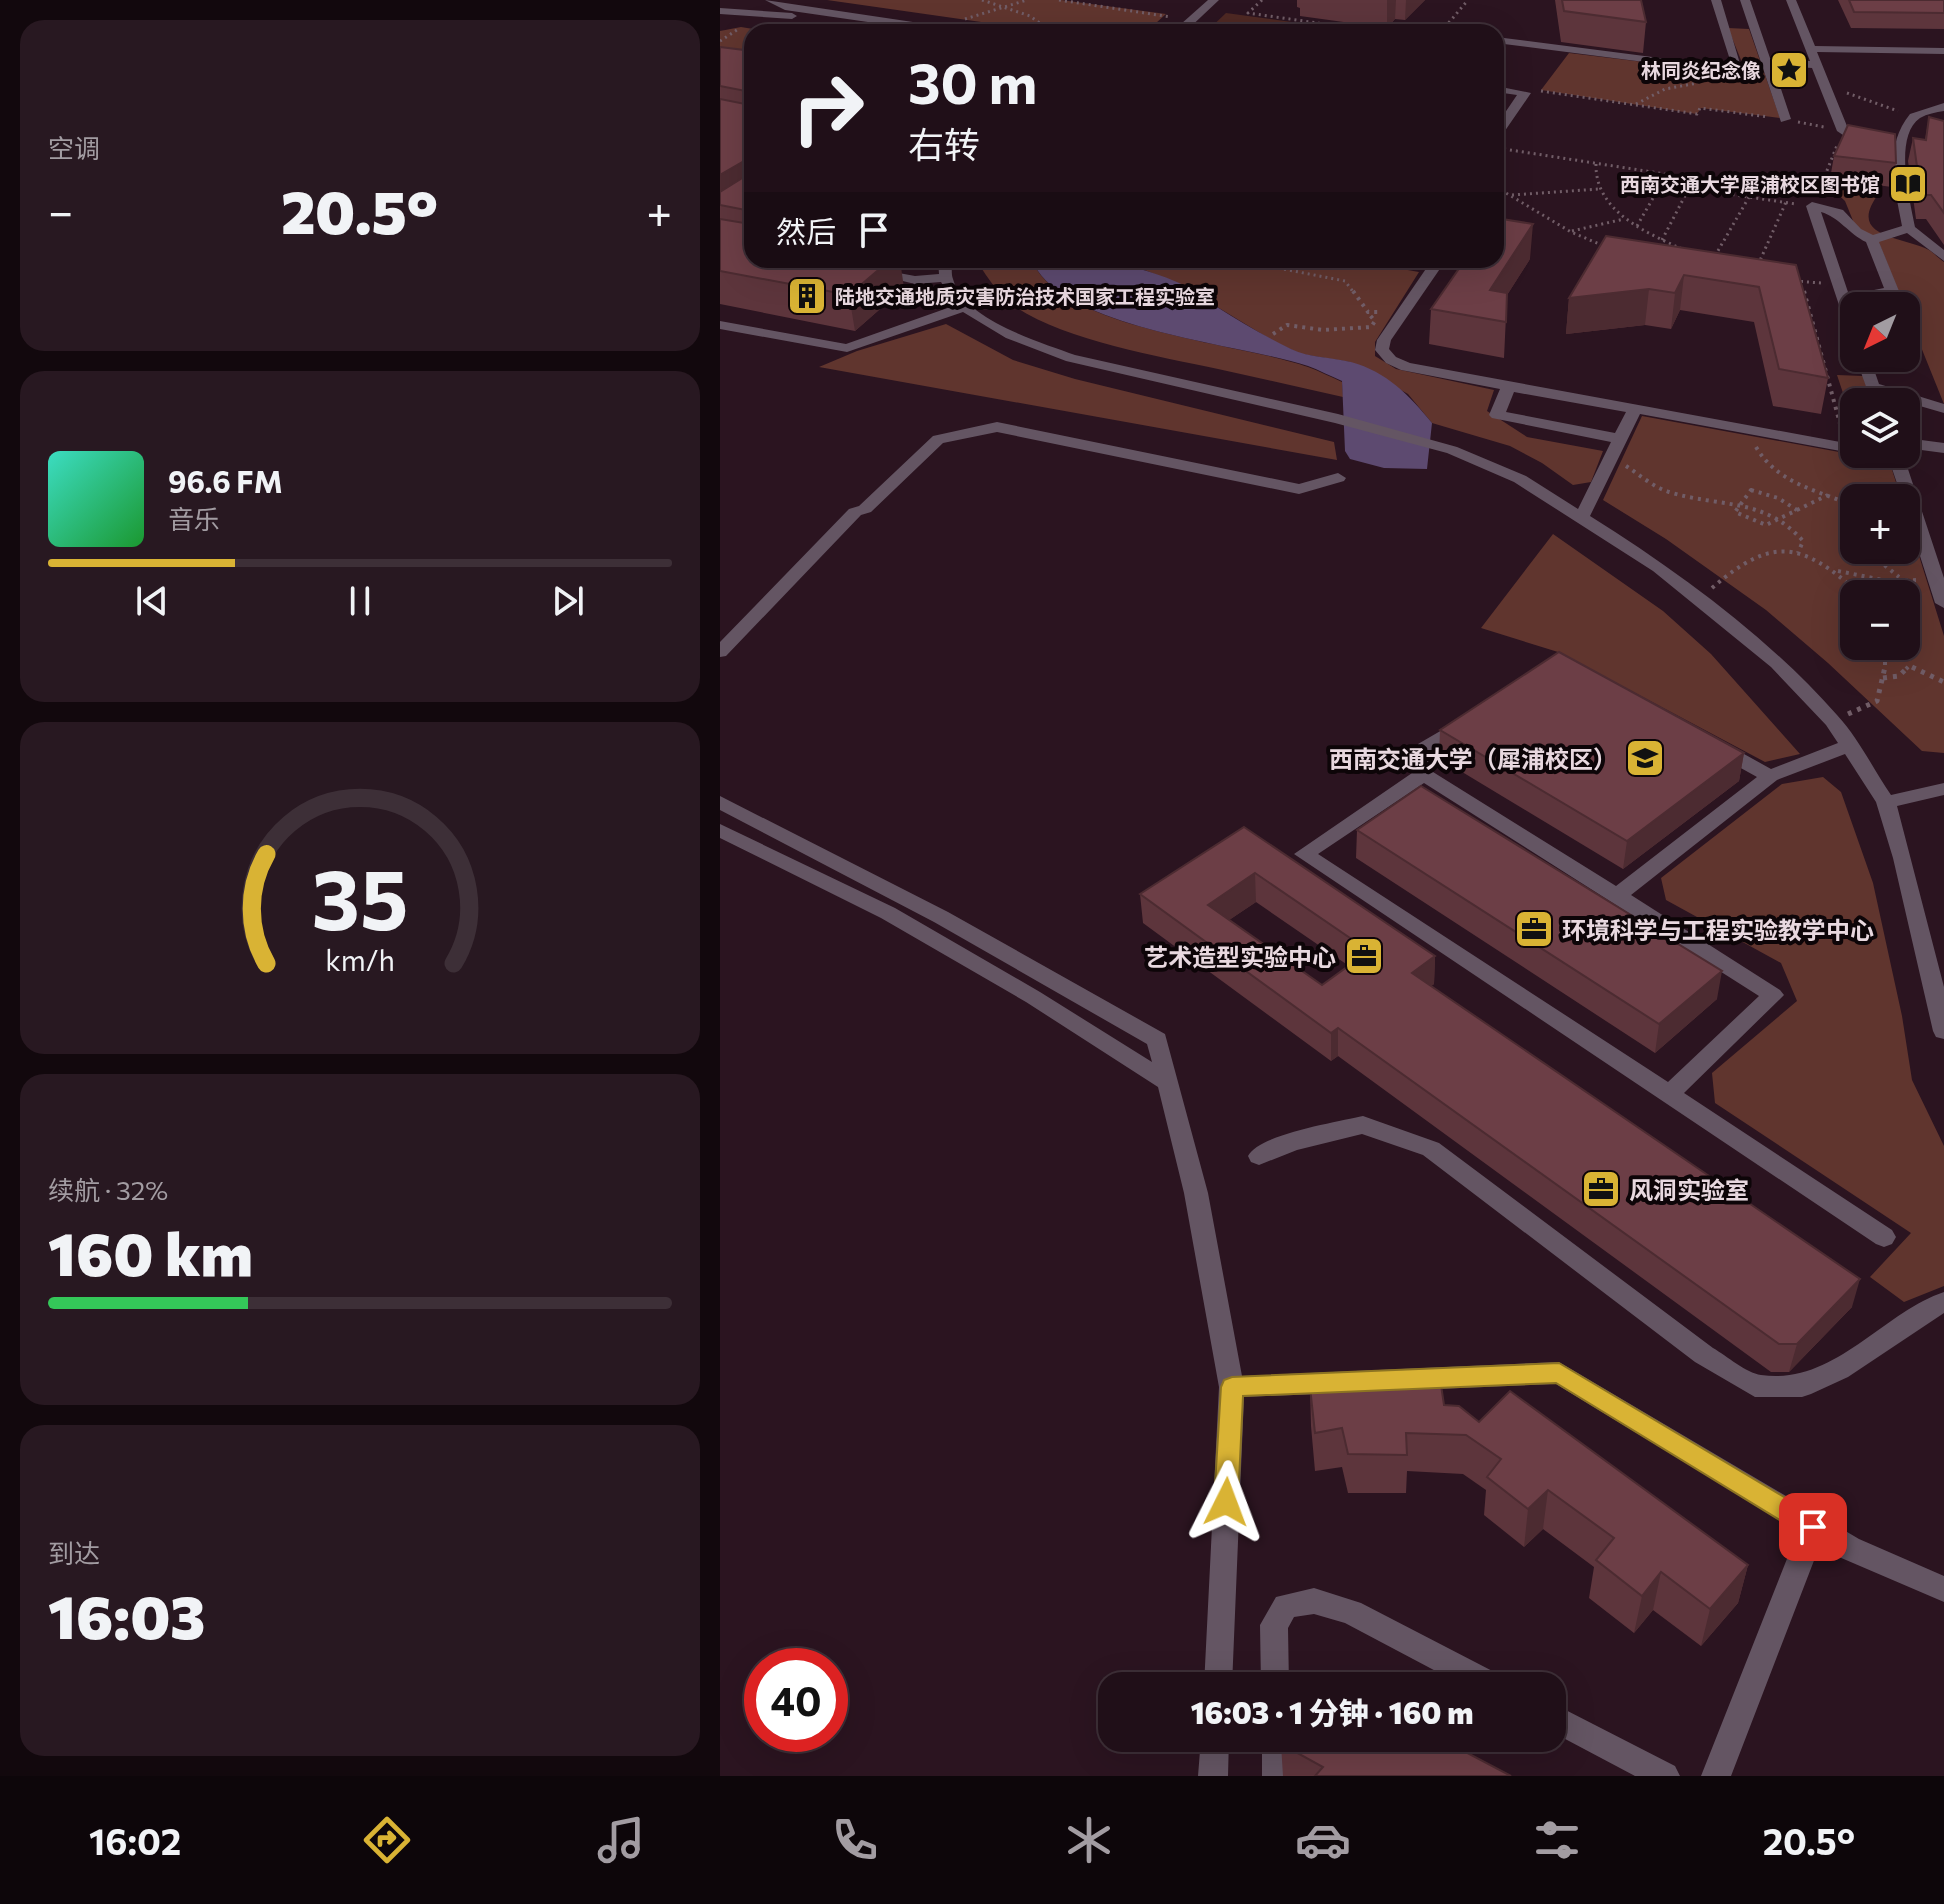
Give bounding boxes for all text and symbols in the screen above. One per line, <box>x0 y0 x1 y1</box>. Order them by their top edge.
text: 30 m <box>908 47 1037 116</box>
place icon: 林同炎纪念像 <box>1768 49 1810 91</box>
icon: right <box>776 56 880 160</box>
place label: 林同炎纪念像 <box>1641 58 1761 82</box>
text: 右转 <box>908 121 980 165</box>
text: 空调 <box>48 132 100 163</box>
library icon: 西南交通大学犀浦校区图书馆 <box>1887 163 1929 205</box>
place label: 西南交通大学犀浦校区图书馆 <box>1620 172 1880 196</box>
text: 20.5° <box>281 173 438 246</box>
text: − <box>48 183 73 237</box>
text: + <box>646 183 672 237</box>
icon: arrive <box>852 208 896 252</box>
text: 然后 <box>776 212 836 249</box>
building icon: 陆地交通地质灾害防治技术国家工程实验室 <box>786 275 828 317</box>
place label: 陆地交通地质灾害防治技术国家工程实验室 <box>835 284 1215 308</box>
north arrow <box>1840 292 1920 372</box>
map controls <box>1840 292 1920 660</box>
button: layers <box>1840 388 1920 468</box>
text: 96.6 FM <box>168 462 283 499</box>
button: + <box>1840 484 1920 564</box>
text: 音乐 <box>168 503 220 534</box>
icon: previous <box>130 579 174 623</box>
icon: pause <box>338 579 382 623</box>
icon: next <box>546 579 590 623</box>
button: − <box>1840 580 1920 660</box>
school or university icon: 西南交通大学（犀浦校区） <box>1624 737 1666 779</box>
place label: 西南交通大学（犀浦校区） <box>1329 744 1617 773</box>
text: 35 <box>312 845 408 947</box>
office icon: 环境科学与工程实验教学中心 <box>1513 908 1555 950</box>
place label: 环境科学与工程实验教学中心 <box>1562 915 1874 944</box>
office icon: 艺术造型实验中心 <box>1343 935 1385 977</box>
text: km/h <box>325 942 395 977</box>
place label: 艺术造型实验中心 <box>1144 942 1336 971</box>
office icon: 风洞实验室 <box>1580 1168 1622 1210</box>
text: 续航 · 32% <box>48 1174 168 1205</box>
place label: 风洞实验室 <box>1629 1175 1749 1204</box>
text: 160 km <box>48 1215 253 1288</box>
position arrow <box>1184 1460 1268 1544</box>
pin <box>1779 1493 1847 1561</box>
icon: arrive <box>1791 1505 1835 1549</box>
text: 到达 <box>48 1537 100 1568</box>
text: 16:03 <box>48 1578 205 1651</box>
speed limit sign: 40 <box>744 1648 848 1752</box>
text: 16:03 · 1 分钟 · 160 m <box>1191 1693 1473 1730</box>
icon: directions <box>359 1812 415 1868</box>
icon: music <box>593 1812 649 1868</box>
icon: phone <box>827 1812 883 1868</box>
icon: climate <box>1061 1812 1117 1868</box>
icon: car <box>1295 1812 1351 1868</box>
icon: filters <box>1529 1812 1585 1868</box>
text: 16:02 <box>89 1818 181 1862</box>
text: 20.5° <box>1763 1818 1855 1862</box>

